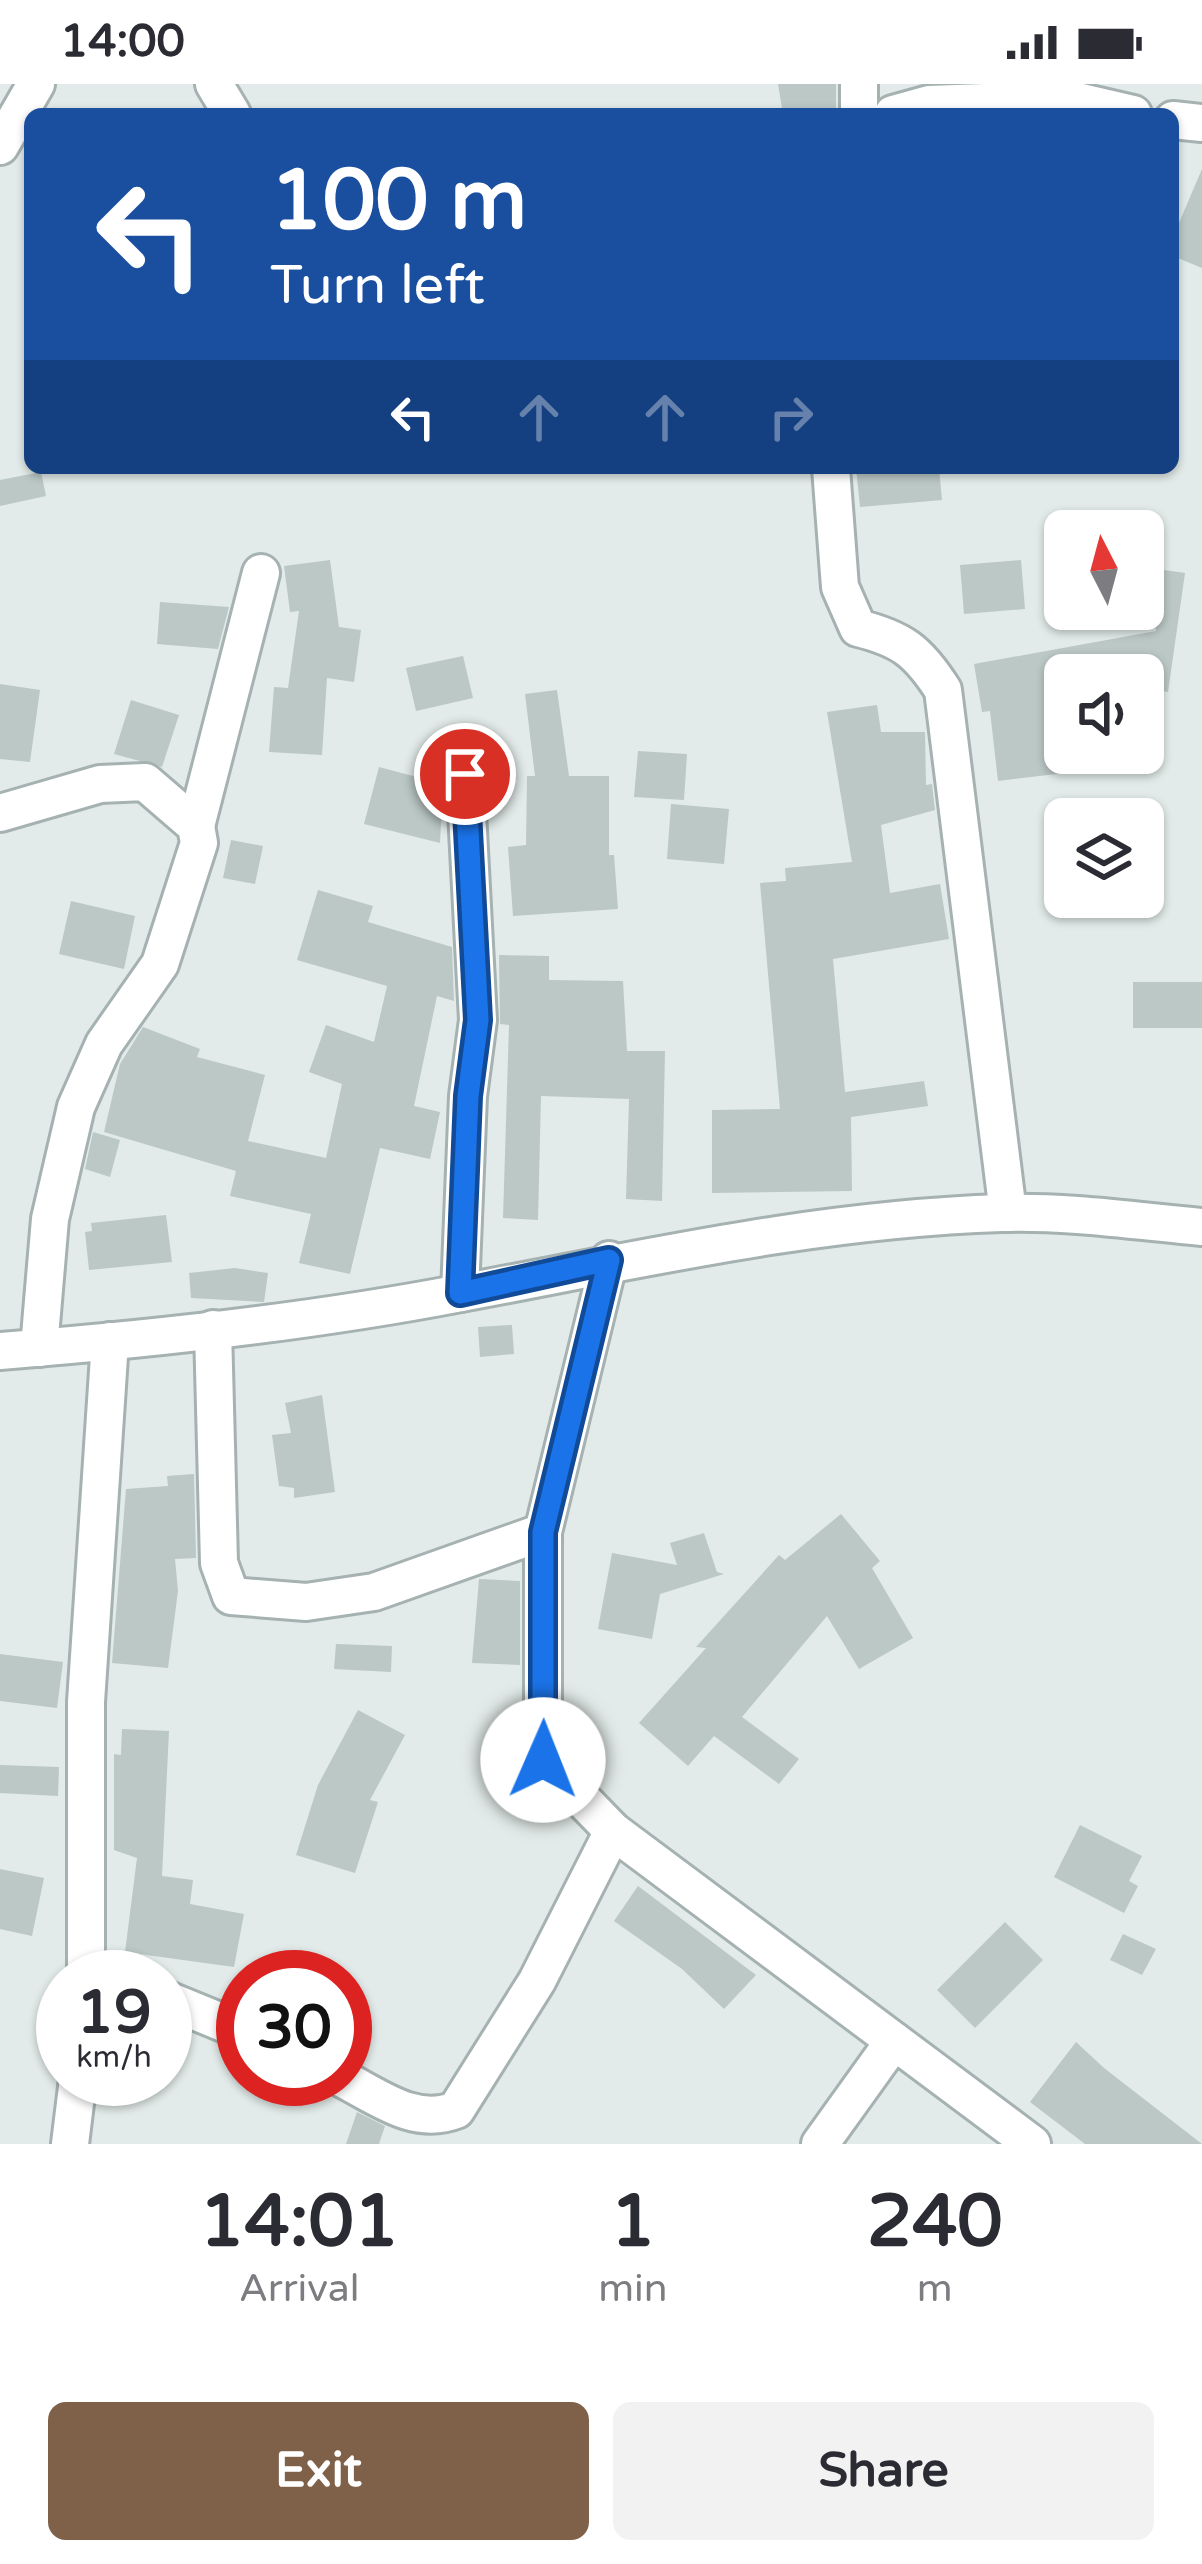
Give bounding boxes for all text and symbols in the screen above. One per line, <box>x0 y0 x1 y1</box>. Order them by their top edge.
text: 14:00 <box>60 15 185 69</box>
text: 100 m <box>270 151 527 252</box>
icon: left <box>72 156 228 312</box>
text: Turn left <box>270 253 485 318</box>
icon: left <box>380 384 446 450</box>
icon: ahead <box>506 384 572 450</box>
icon: ahead <box>632 384 698 450</box>
icon: right <box>758 384 824 450</box>
north arrow <box>1044 510 1164 630</box>
map controls <box>1044 510 1164 918</box>
button: sound <box>1044 654 1164 774</box>
pin <box>414 723 516 825</box>
icon: arrive <box>432 741 498 807</box>
button: layers <box>1044 798 1164 918</box>
position arrow <box>480 1697 606 1823</box>
speed limit sign: 30 <box>216 1950 372 2106</box>
text: 19 <box>76 1977 152 2049</box>
text: km/h <box>76 2039 152 2076</box>
text: 14:01 <box>199 2179 399 2266</box>
text: 1 <box>610 2179 656 2266</box>
text: 240 <box>867 2179 1003 2266</box>
text: Arrival <box>239 2265 359 2312</box>
text: min <box>598 2265 668 2312</box>
text: m <box>917 2265 953 2312</box>
button: Exit <box>48 2402 589 2540</box>
button: Share <box>613 2402 1154 2540</box>

